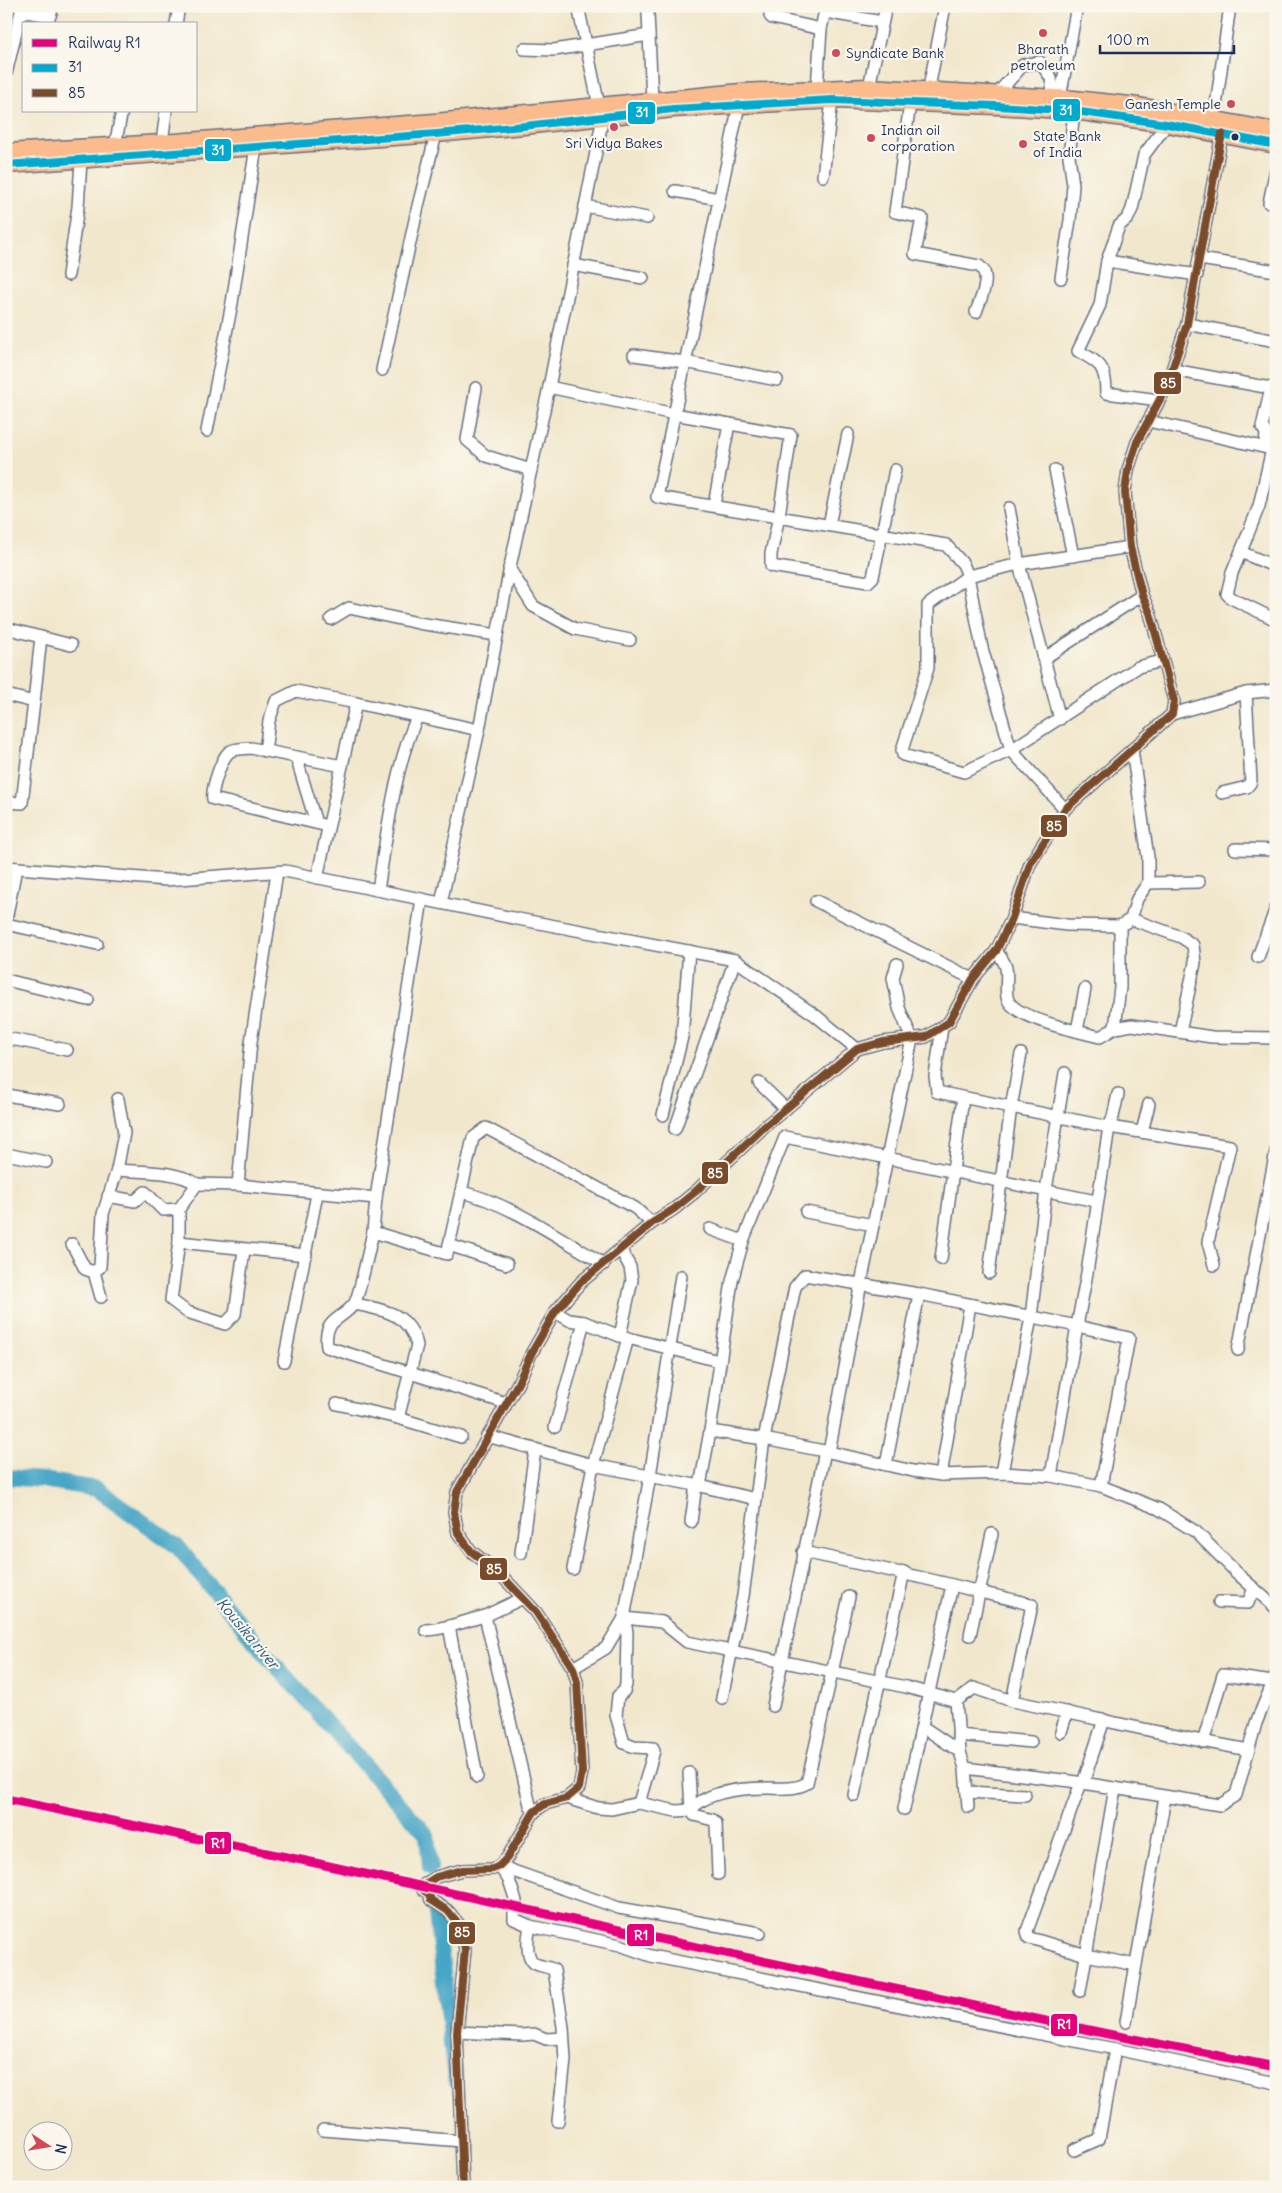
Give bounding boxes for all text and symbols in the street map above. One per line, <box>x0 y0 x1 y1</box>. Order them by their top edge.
legend <box>22 22 198 112</box>
scale bar <box>1100 22 1233 54</box>
marker: Bharath petroleum <box>1037 27 1049 39</box>
text: 100 m <box>1107 30 1149 49</box>
text: Railway R1 <box>68 33 141 52</box>
place label: Bharath petroleum <box>1011 40 1075 74</box>
place label: Syndicate Bank <box>846 44 944 62</box>
marker: Syndicate Bank <box>830 47 842 59</box>
text: 31 <box>68 57 82 76</box>
text: 85 <box>68 83 85 102</box>
place label: Ganesh Temple <box>1125 95 1221 113</box>
line badge: 31 <box>1052 98 1081 122</box>
marker: Ganesh Temple <box>1225 98 1237 110</box>
line badge: 31 <box>627 101 656 125</box>
text: 31 <box>1059 101 1073 119</box>
text: 31 <box>635 103 649 121</box>
marker: Sri Vidya Bakes <box>608 121 620 133</box>
place label: Indian oil corporation <box>881 121 955 155</box>
place label: State Bank of India <box>1033 127 1101 161</box>
marker: Indian oil corporation <box>865 132 877 144</box>
unlabelled marker <box>1230 132 1240 142</box>
place label: Sri Vidya Bakes <box>565 134 663 152</box>
line badge: 31 <box>204 138 232 162</box>
marker: State Bank of India <box>1017 138 1029 150</box>
text: 31 <box>211 141 225 159</box>
line badge: 85 <box>1153 371 1182 395</box>
text: 85 <box>1160 374 1176 392</box>
line badge: 85 <box>1040 814 1068 838</box>
text: 85 <box>1046 817 1062 835</box>
line badge: 85 <box>701 1161 729 1185</box>
text: 85 <box>707 1164 723 1182</box>
line badge: 85 <box>479 1557 508 1581</box>
text: 85 <box>486 1560 502 1578</box>
water label: Kousika river <box>213 1594 284 1674</box>
line badge: R1 <box>204 1831 232 1855</box>
text: R1 <box>211 1834 225 1852</box>
line badge: 85 <box>448 1921 476 1945</box>
text: 85 <box>454 1923 470 1941</box>
line badge: R1 <box>626 1923 655 1947</box>
text: R1 <box>634 1926 648 1944</box>
line badge: R1 <box>1050 2013 1078 2037</box>
text: R1 <box>1057 2015 1071 2033</box>
north arrow <box>22 2120 72 2170</box>
text: N <box>51 2142 71 2155</box>

